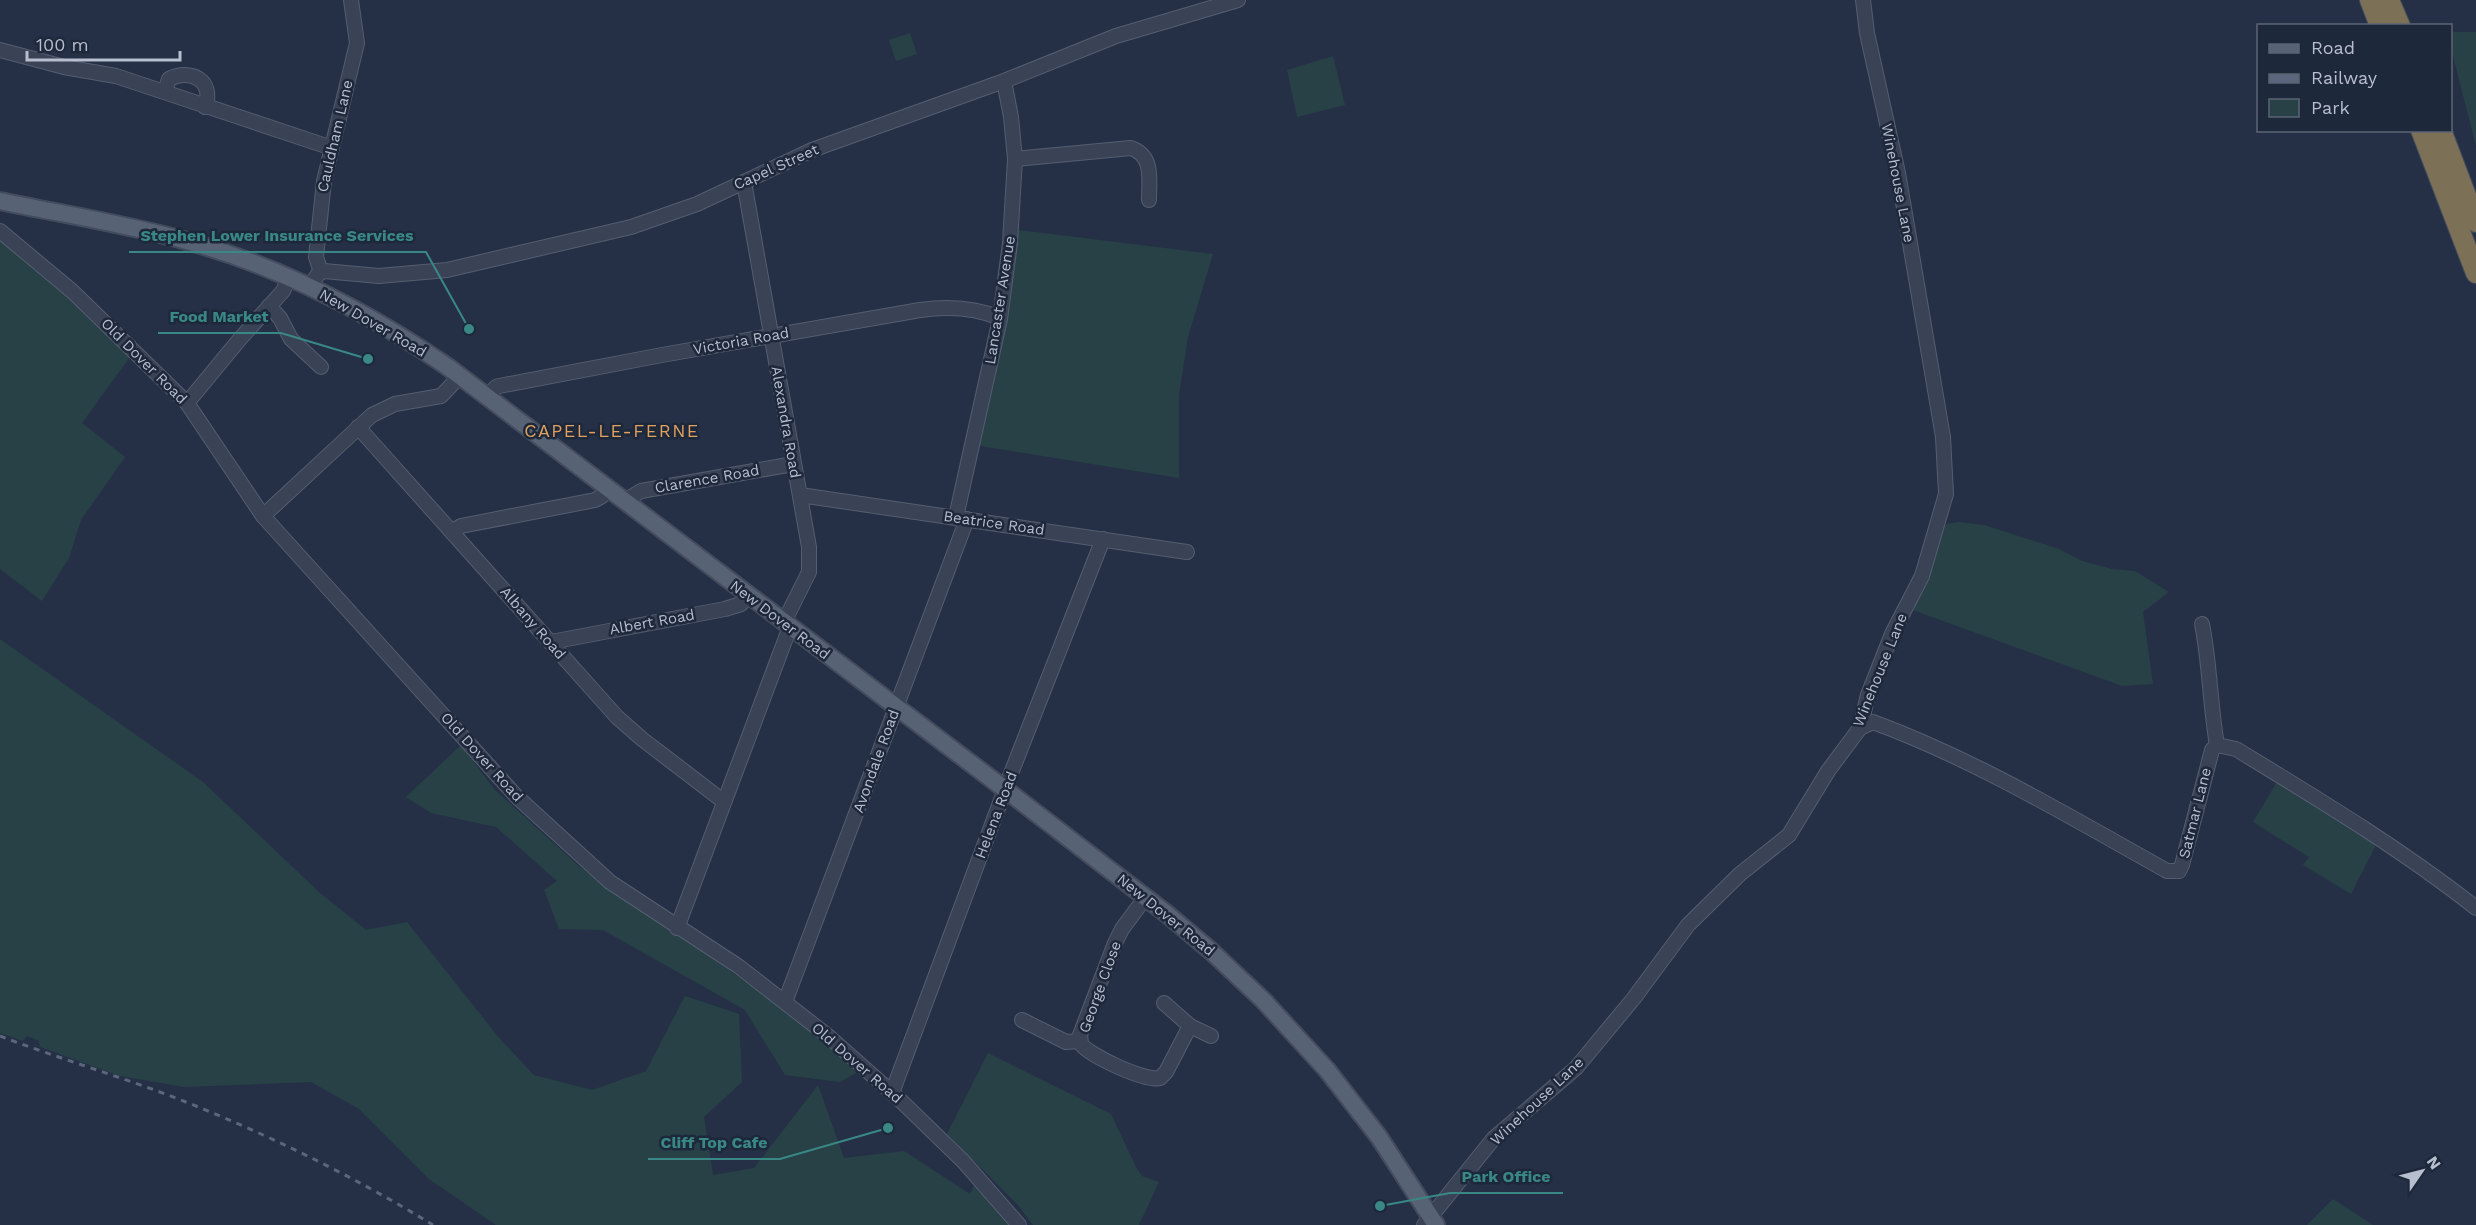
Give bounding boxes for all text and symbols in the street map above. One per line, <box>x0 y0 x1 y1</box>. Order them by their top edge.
scale bar <box>27 24 180 62</box>
legend <box>2257 24 2452 132</box>
text: 100 m <box>36 34 89 55</box>
text: Road <box>2311 37 2355 58</box>
text: Railway <box>2311 67 2378 88</box>
street label: Cauldham Lane <box>313 78 357 194</box>
text: Park <box>2311 97 2350 118</box>
street label: Winehouse Lane <box>1878 122 1918 244</box>
street label: Capel Street <box>731 140 822 194</box>
callout: Stephen Lower Insurance Services <box>129 218 426 252</box>
text: Stephen Lower Insurance Services <box>140 226 414 245</box>
street label: Lancaster Avenue <box>981 234 1019 366</box>
street label: New Dover Road <box>316 285 430 361</box>
callout: Food Market <box>158 299 281 333</box>
text: Food Market <box>169 307 269 326</box>
street label: Old Dover Road <box>97 314 191 408</box>
street label: Victoria Road <box>691 324 791 358</box>
street label: Alexandra Road <box>767 364 805 480</box>
district label: CAPEL-LE-FERNE <box>524 420 700 441</box>
street label: Clarence Road <box>653 461 761 497</box>
street label: Beatrice Road <box>942 507 1046 539</box>
street label: New Dover Road <box>726 577 834 663</box>
street label: Albany Road <box>497 583 569 663</box>
street label: Albert Road <box>608 606 696 638</box>
street label: Winehouse Lane <box>1849 611 1911 729</box>
street label: Avondale Road <box>849 707 903 815</box>
street label: Old Dover Road <box>437 709 527 805</box>
street label: Satmar Lane <box>2175 766 2215 860</box>
street label: Helena Road <box>971 769 1021 861</box>
street label: New Dover Road <box>1114 870 1218 960</box>
street label: George Close <box>1075 939 1125 1035</box>
street label: Old Dover Road <box>808 1019 906 1107</box>
street label: Winehouse Lane <box>1487 1053 1587 1149</box>
callout: Cliff Top Cafe <box>648 1125 780 1159</box>
text: Cliff Top Cafe <box>660 1133 768 1152</box>
north arrow <box>2392 1141 2452 1201</box>
text: N <box>2423 1152 2445 1173</box>
callout: Park Office <box>1450 1159 1563 1193</box>
text: Park Office <box>1462 1167 1550 1186</box>

